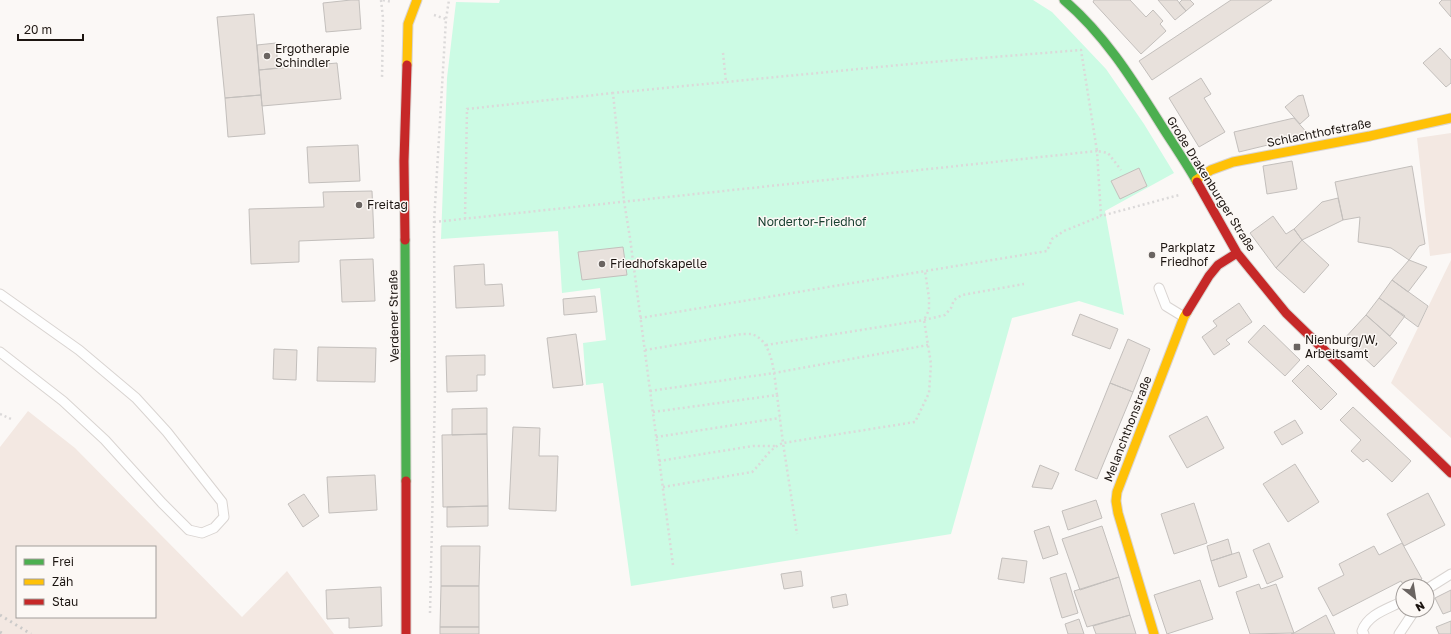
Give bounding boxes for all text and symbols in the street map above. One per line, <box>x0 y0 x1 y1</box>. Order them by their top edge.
scale bar <box>18 16 83 42</box>
text: 20 m <box>24 22 52 37</box>
place label: Ergotherapie Schindler <box>275 41 350 70</box>
marker: Ergotherapie Schindler <box>262 51 272 61</box>
street label: Große Drakenburger Straße <box>1164 113 1259 254</box>
street label: Schlachthofstraße <box>1265 115 1372 150</box>
place label: Freitag <box>367 197 408 212</box>
marker: Freitag <box>354 200 364 210</box>
park label: Nordertor-Friedhof <box>758 214 867 229</box>
place label: Parkplatz Friedhof <box>1160 240 1215 269</box>
marker: Parkplatz Friedhof <box>1147 250 1157 260</box>
place label: Friedhofskapelle <box>610 256 707 271</box>
marker: Friedhofskapelle <box>597 259 607 269</box>
street label: Verdener Straße <box>385 269 402 362</box>
place label: Nienburg/W, Arbeitsamt <box>1305 332 1378 361</box>
marker: Nienburg/W, Arbeitsamt <box>1292 342 1302 352</box>
street label: Melanchthonstraße <box>1100 374 1155 484</box>
legend <box>16 546 156 618</box>
text: Frei <box>52 554 74 569</box>
text: Zäh <box>52 574 73 589</box>
north arrow <box>1395 578 1435 618</box>
text: Stau <box>52 594 78 609</box>
text: N <box>1413 599 1427 615</box>

